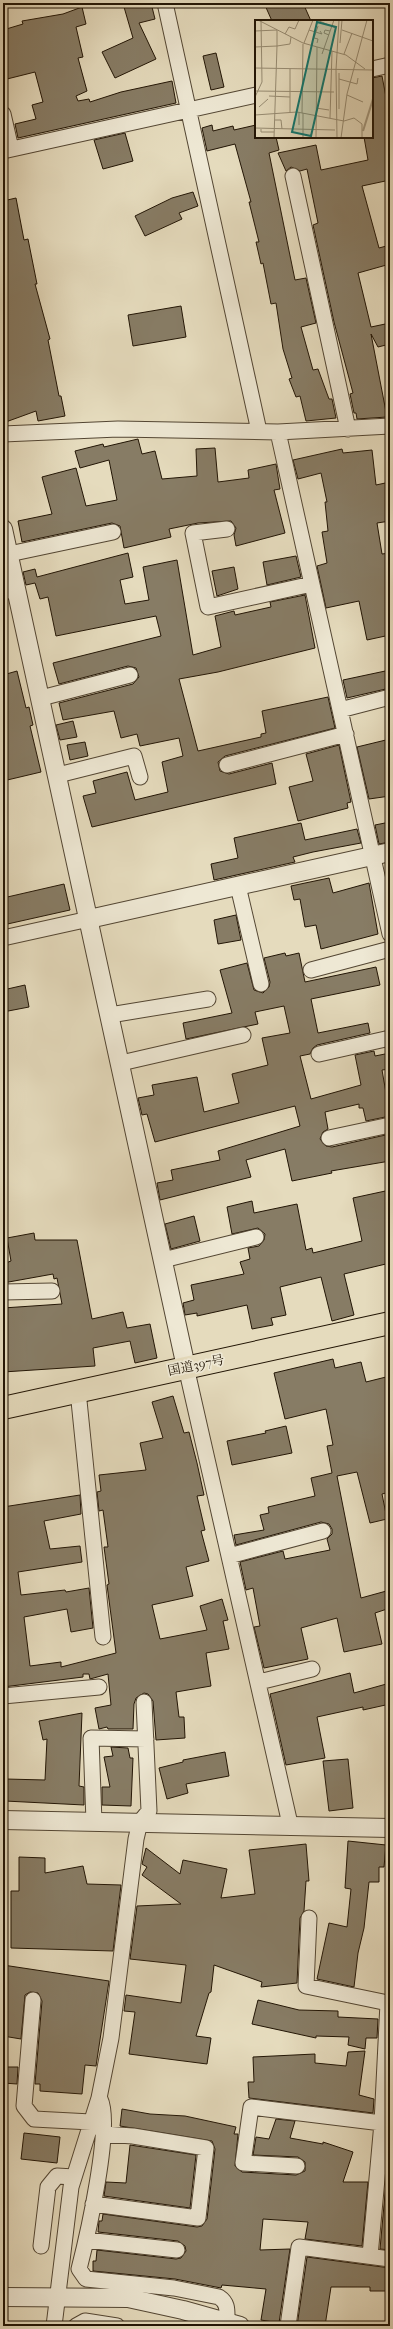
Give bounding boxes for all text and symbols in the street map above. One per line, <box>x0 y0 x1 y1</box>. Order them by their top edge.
inset map <box>255 20 373 138</box>
street label: 国道397号 <box>166 1352 226 1378</box>

